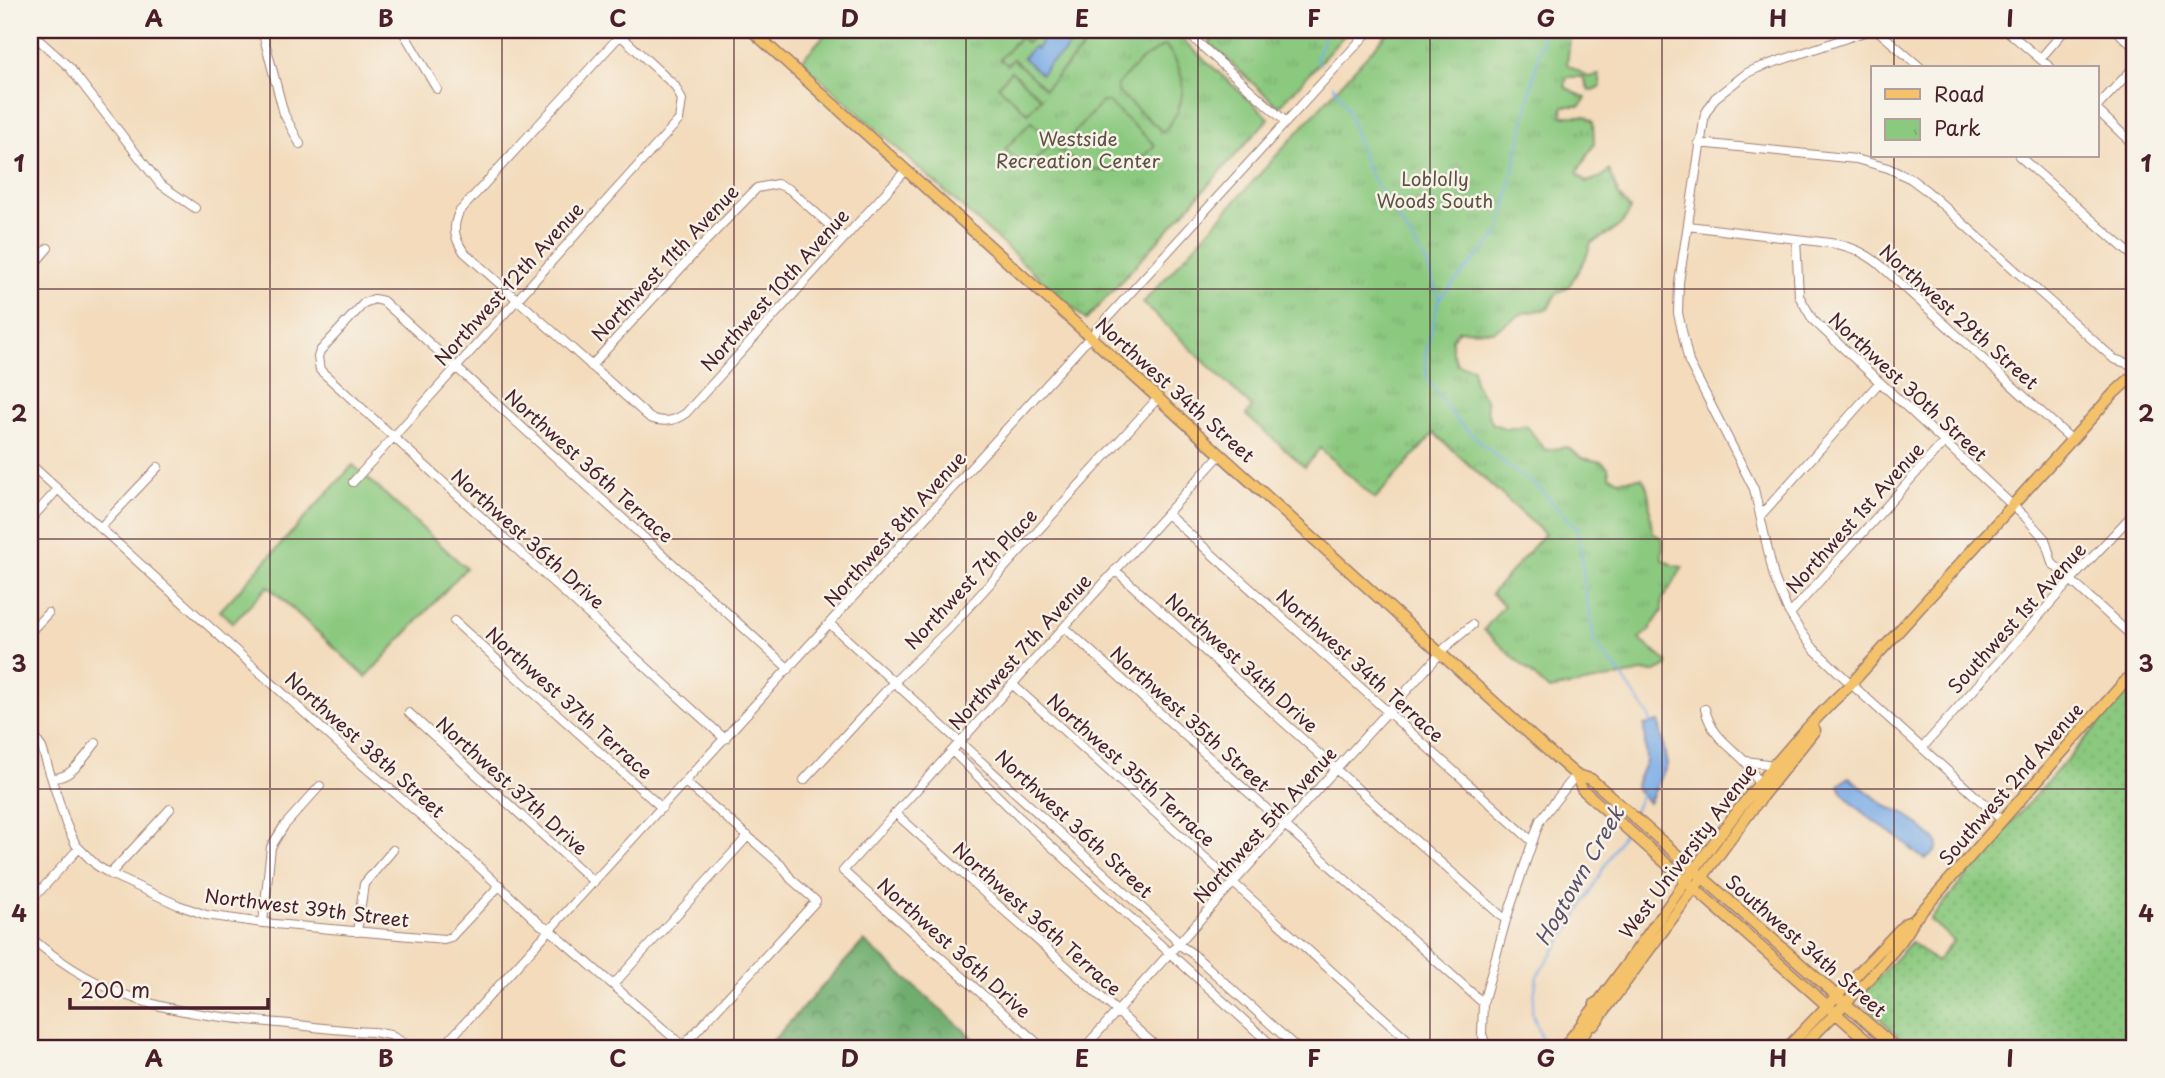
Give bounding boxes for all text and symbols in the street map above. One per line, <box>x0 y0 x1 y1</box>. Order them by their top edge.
text: A <box>145 0 163 35</box>
text: B <box>378 0 394 35</box>
text: C <box>609 0 627 35</box>
text: D <box>841 0 859 35</box>
text: E <box>1075 0 1089 35</box>
text: F <box>1307 0 1321 35</box>
text: G <box>1537 0 1555 35</box>
text: H <box>1769 0 1787 35</box>
text: I <box>2006 0 2014 35</box>
legend <box>1871 66 2098 158</box>
text: Road <box>1934 77 1985 109</box>
text: Park <box>1934 111 1981 143</box>
park label: Westside Recreation Center <box>996 124 1160 174</box>
text: 1 <box>14 145 25 180</box>
text: 1 <box>2141 145 2152 180</box>
park label: Loblolly Woods South <box>1377 164 1493 214</box>
street label: Northwest 11th Avenue <box>584 178 744 347</box>
street label: Northwest 12th Avenue <box>427 195 589 371</box>
street label: Northwest 10th Avenue <box>694 202 855 377</box>
street label: Northwest 29th Street <box>1874 237 2046 396</box>
street label: Northwest 30th Street <box>1823 305 1994 468</box>
street label: Northwest 34th Street <box>1090 310 1262 469</box>
street label: Northwest 36th Terrace <box>499 382 680 549</box>
text: 2 <box>11 395 27 430</box>
text: 2 <box>2138 395 2154 430</box>
street label: Northwest 1st Avenue <box>1779 436 1930 599</box>
street label: Northwest 8th Avenue <box>817 444 972 612</box>
street label: Northwest 36th Drive <box>446 462 612 615</box>
street label: Northwest 7th Place <box>897 502 1043 655</box>
street label: Southwest 1st Avenue <box>1941 536 2092 699</box>
street label: Northwest 7th Avenue <box>941 567 1097 736</box>
street label: Northwest 34th Terrace <box>1271 582 1451 748</box>
street label: Northwest 34th Drive <box>1160 586 1325 739</box>
street label: Northwest 37th Terrace <box>480 620 659 785</box>
street label: Northwest 35th Street <box>1105 639 1277 798</box>
text: 3 <box>11 645 27 680</box>
text: 3 <box>2138 645 2154 680</box>
street label: Northwest 38th Street <box>280 665 452 824</box>
street label: Northwest 35th Terrace <box>1041 686 1222 852</box>
street label: Southwest 2nd Avenue <box>1932 696 2089 871</box>
street label: Northwest 37th Drive <box>431 709 595 861</box>
street label: Northwest 5th Avenue <box>1186 740 1342 909</box>
street label: Northwest 36th Street <box>990 743 1160 904</box>
street label: West University Avenue <box>1612 757 1763 944</box>
water label: Hogtown Creek <box>1525 798 1632 951</box>
street label: Northwest 36th Terrace <box>947 835 1128 1002</box>
street label: Southwest 34th Street <box>1720 867 1893 1023</box>
street label: Northwest 36th Drive <box>872 871 1038 1024</box>
street label: Northwest 39th Street <box>203 881 411 933</box>
text: 4 <box>11 895 27 930</box>
text: 4 <box>2138 895 2154 930</box>
scale bar <box>70 966 268 1010</box>
text: 200 m <box>80 973 150 1005</box>
text: A <box>145 1040 163 1075</box>
text: B <box>378 1040 394 1075</box>
text: C <box>609 1040 627 1075</box>
text: D <box>841 1040 859 1075</box>
text: E <box>1075 1040 1089 1075</box>
text: F <box>1307 1040 1321 1075</box>
text: G <box>1537 1040 1555 1075</box>
text: H <box>1769 1040 1787 1075</box>
text: I <box>2006 1040 2014 1075</box>

